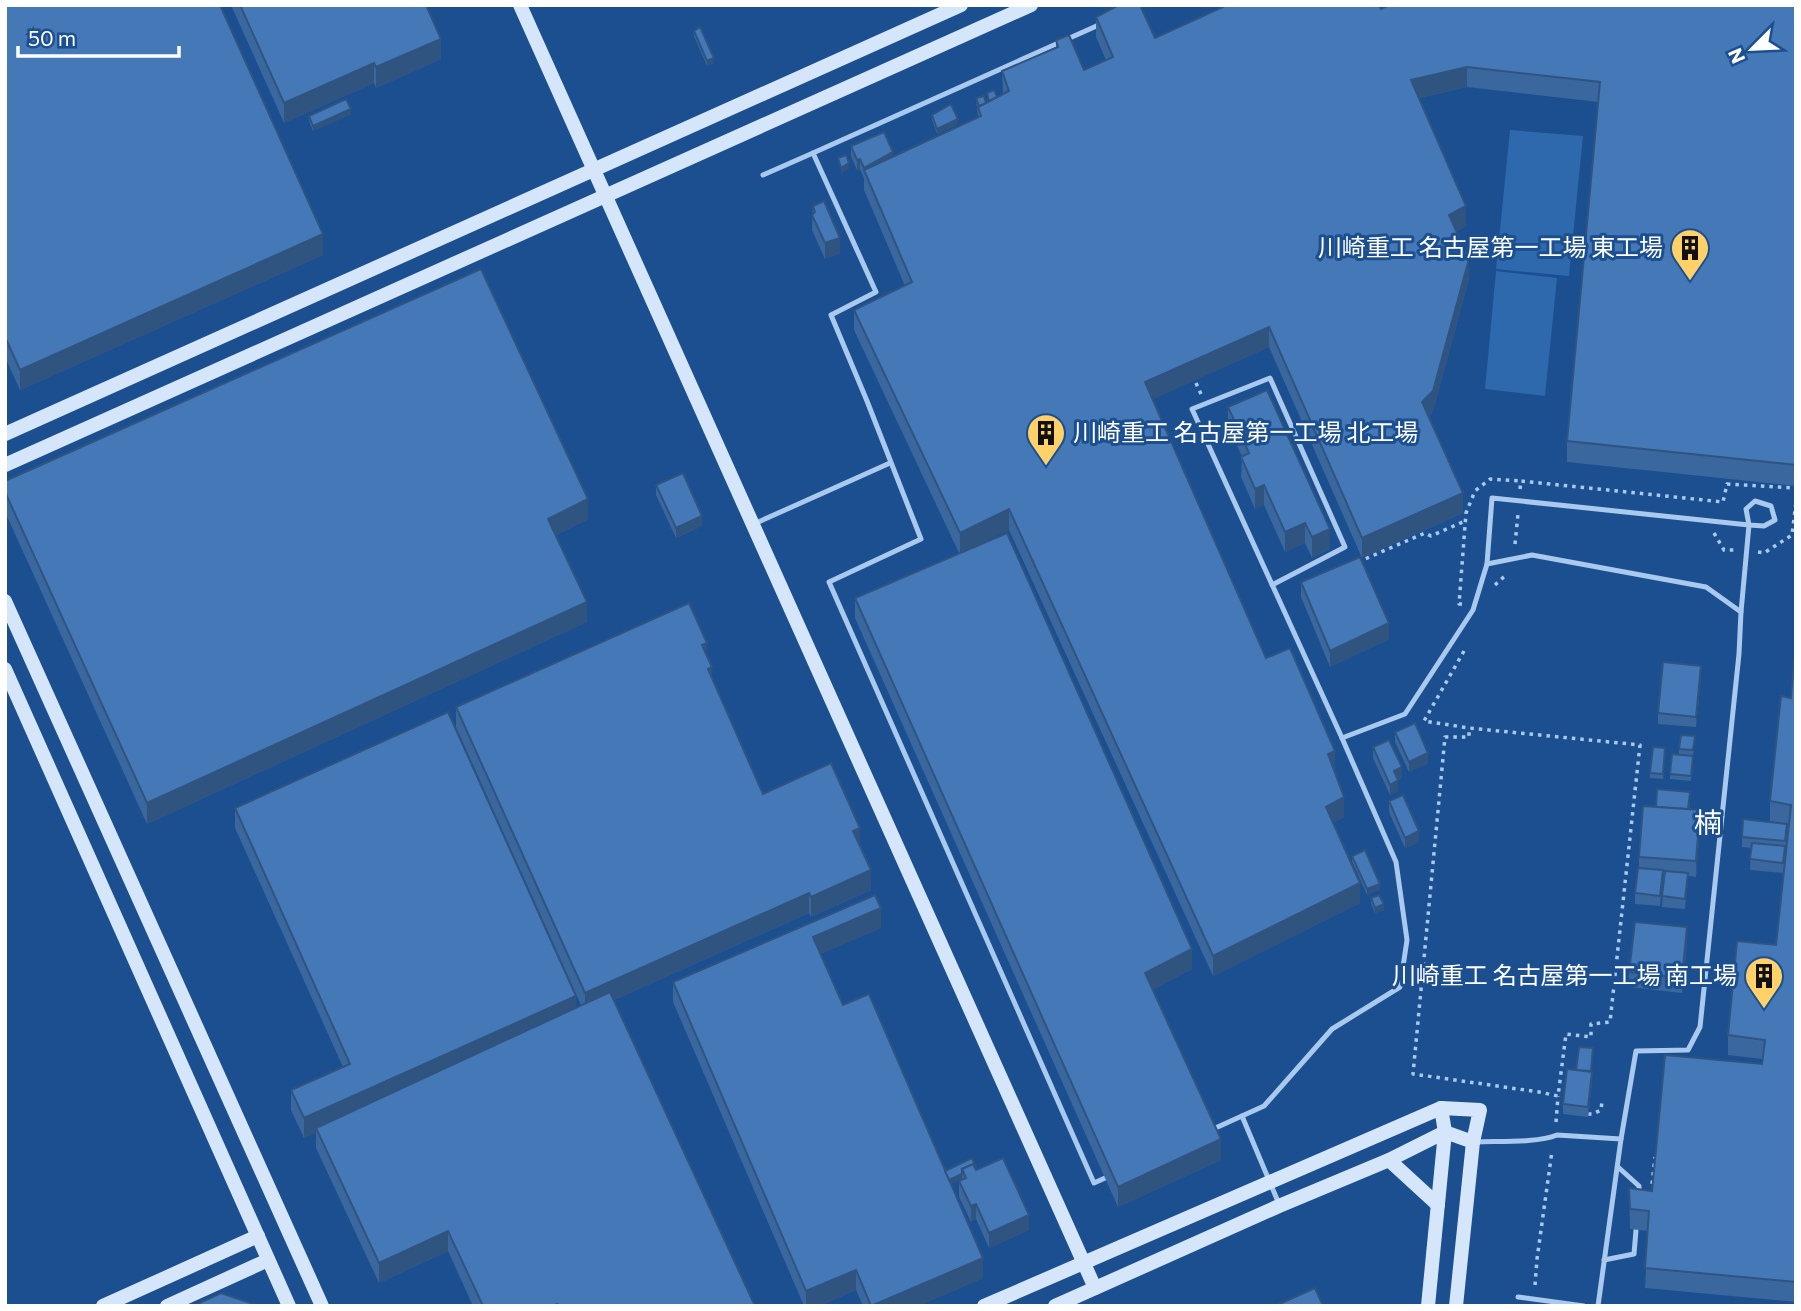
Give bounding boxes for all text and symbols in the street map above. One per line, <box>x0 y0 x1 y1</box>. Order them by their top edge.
scale bar <box>18 14 178 58</box>
north arrow <box>1717 14 1787 84</box>
text: 50 m <box>28 25 76 50</box>
text: N <box>1723 45 1749 67</box>
building icon: 川崎重工 名古屋第一工場 東工場 <box>1669 227 1711 282</box>
place label: 川崎重工 名古屋第一工場 東工場 <box>1318 232 1663 261</box>
building icon: 川崎重工 名古屋第一工場 北工場 <box>1025 412 1067 467</box>
place label: 川崎重工 名古屋第一工場 北工場 <box>1073 417 1418 446</box>
district label: 楠 <box>1694 805 1722 839</box>
building icon: 川崎重工 名古屋第一工場 南工場 <box>1743 955 1785 1010</box>
place label: 川崎重工 名古屋第一工場 南工場 <box>1392 960 1737 989</box>

